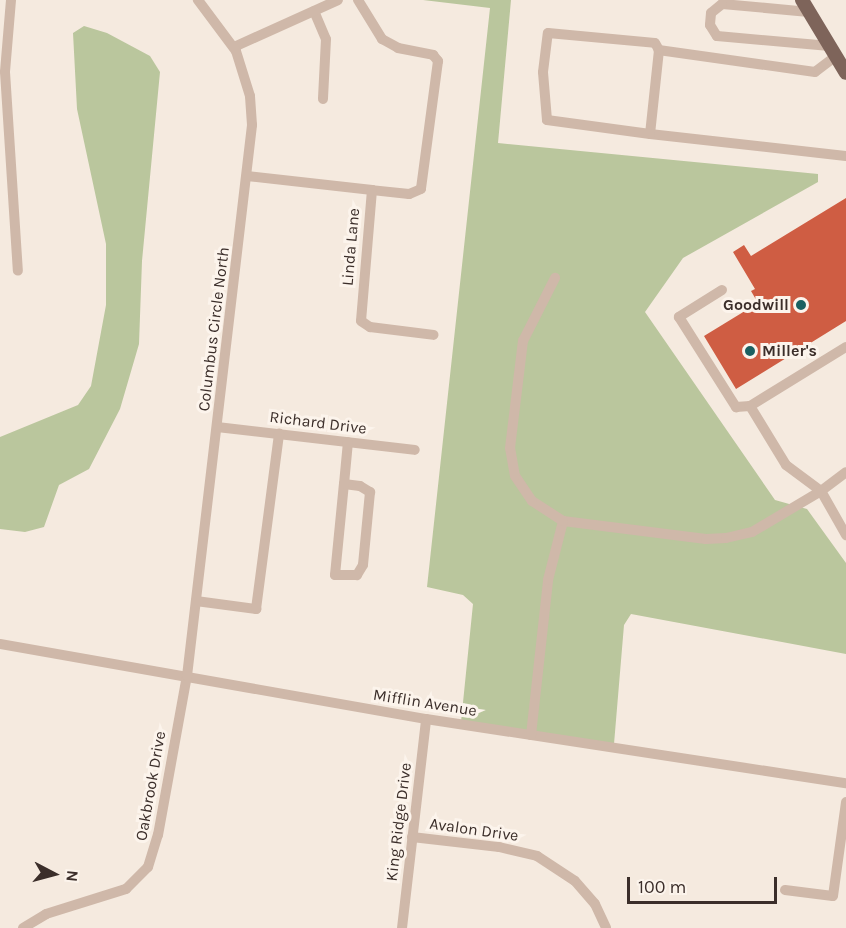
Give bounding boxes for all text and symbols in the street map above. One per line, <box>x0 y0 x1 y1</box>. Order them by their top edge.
street label: Linda Lane <box>338 207 364 287</box>
street label: Columbus Circle North <box>194 246 234 412</box>
place label: Goodwill <box>723 295 789 315</box>
marker: Goodwill <box>794 298 808 312</box>
place label: Miller's <box>762 341 817 361</box>
marker: Miller's <box>743 344 757 358</box>
street label: Richard Drive <box>268 408 368 438</box>
street label: Mifflin Avenue <box>372 685 478 721</box>
street label: Oakbrook Drive <box>132 730 170 842</box>
street label: King Ridge Drive <box>382 762 416 882</box>
street label: Avalon Drive <box>428 814 520 846</box>
north arrow <box>24 844 84 904</box>
scale bar <box>630 865 780 903</box>
text: N <box>62 869 82 883</box>
text: 100 m <box>638 876 686 898</box>

